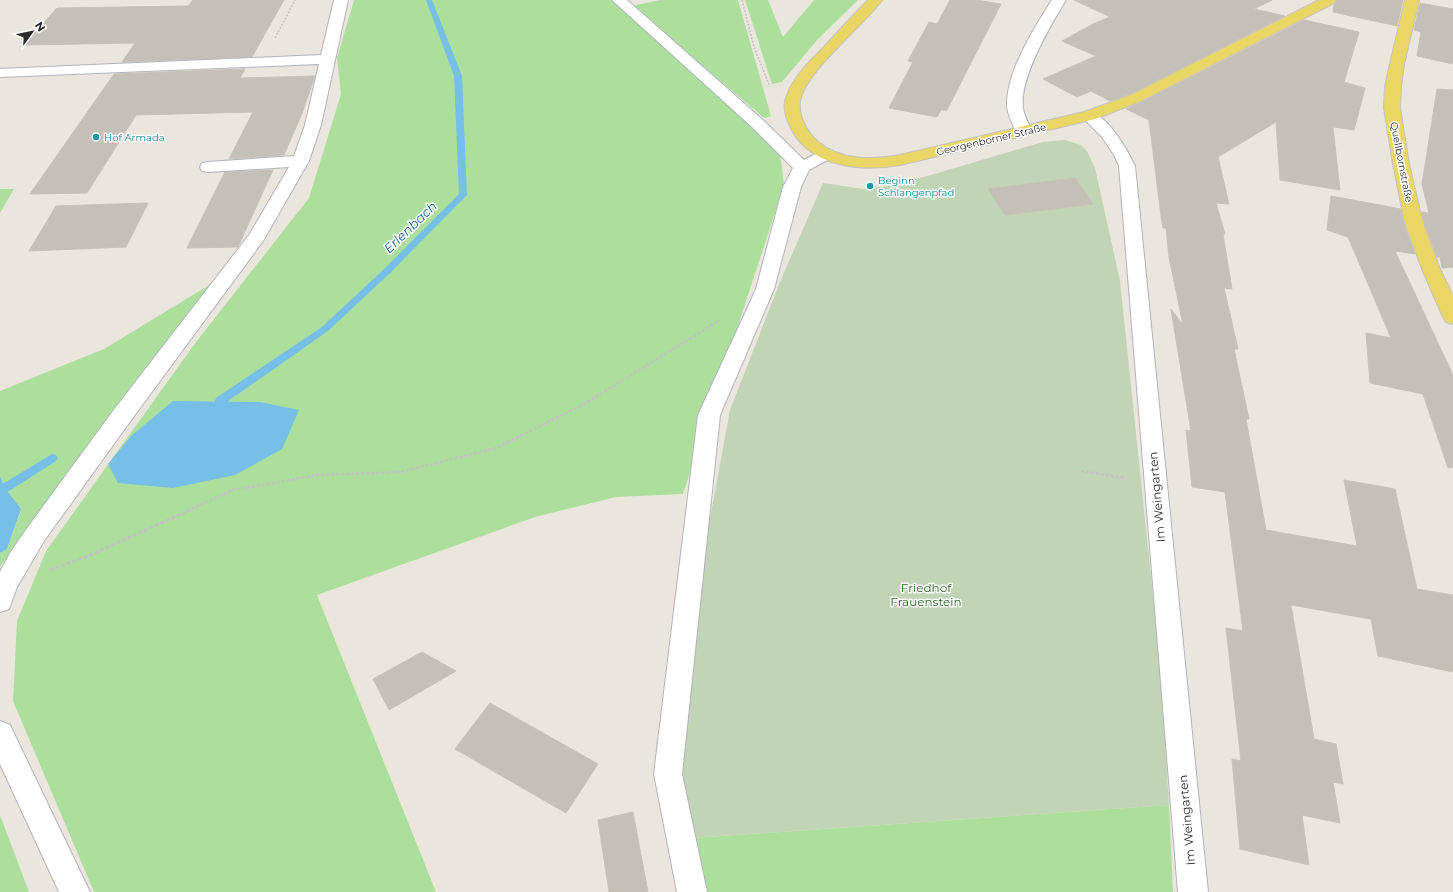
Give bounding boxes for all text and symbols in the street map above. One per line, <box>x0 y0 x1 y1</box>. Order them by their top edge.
north arrow <box>12 12 52 52</box>
text: N <box>32 19 49 34</box>
street label: Georgenborner Straße <box>935 121 1047 158</box>
street label: Quellbornstraße <box>1387 121 1416 203</box>
place label: Hof Armada <box>104 131 165 144</box>
marker: Hof Armada <box>91 132 101 142</box>
place label: Beginn Schlangenpfad <box>878 174 954 199</box>
marker: Beginn Schlangenpfad <box>865 181 875 191</box>
water label: Erlenbach <box>380 198 440 256</box>
street label: Im Weingarten <box>1145 451 1168 543</box>
park label: Friedhof Frauenstein <box>890 580 962 609</box>
street label: Im Weingarten <box>1175 774 1198 866</box>

